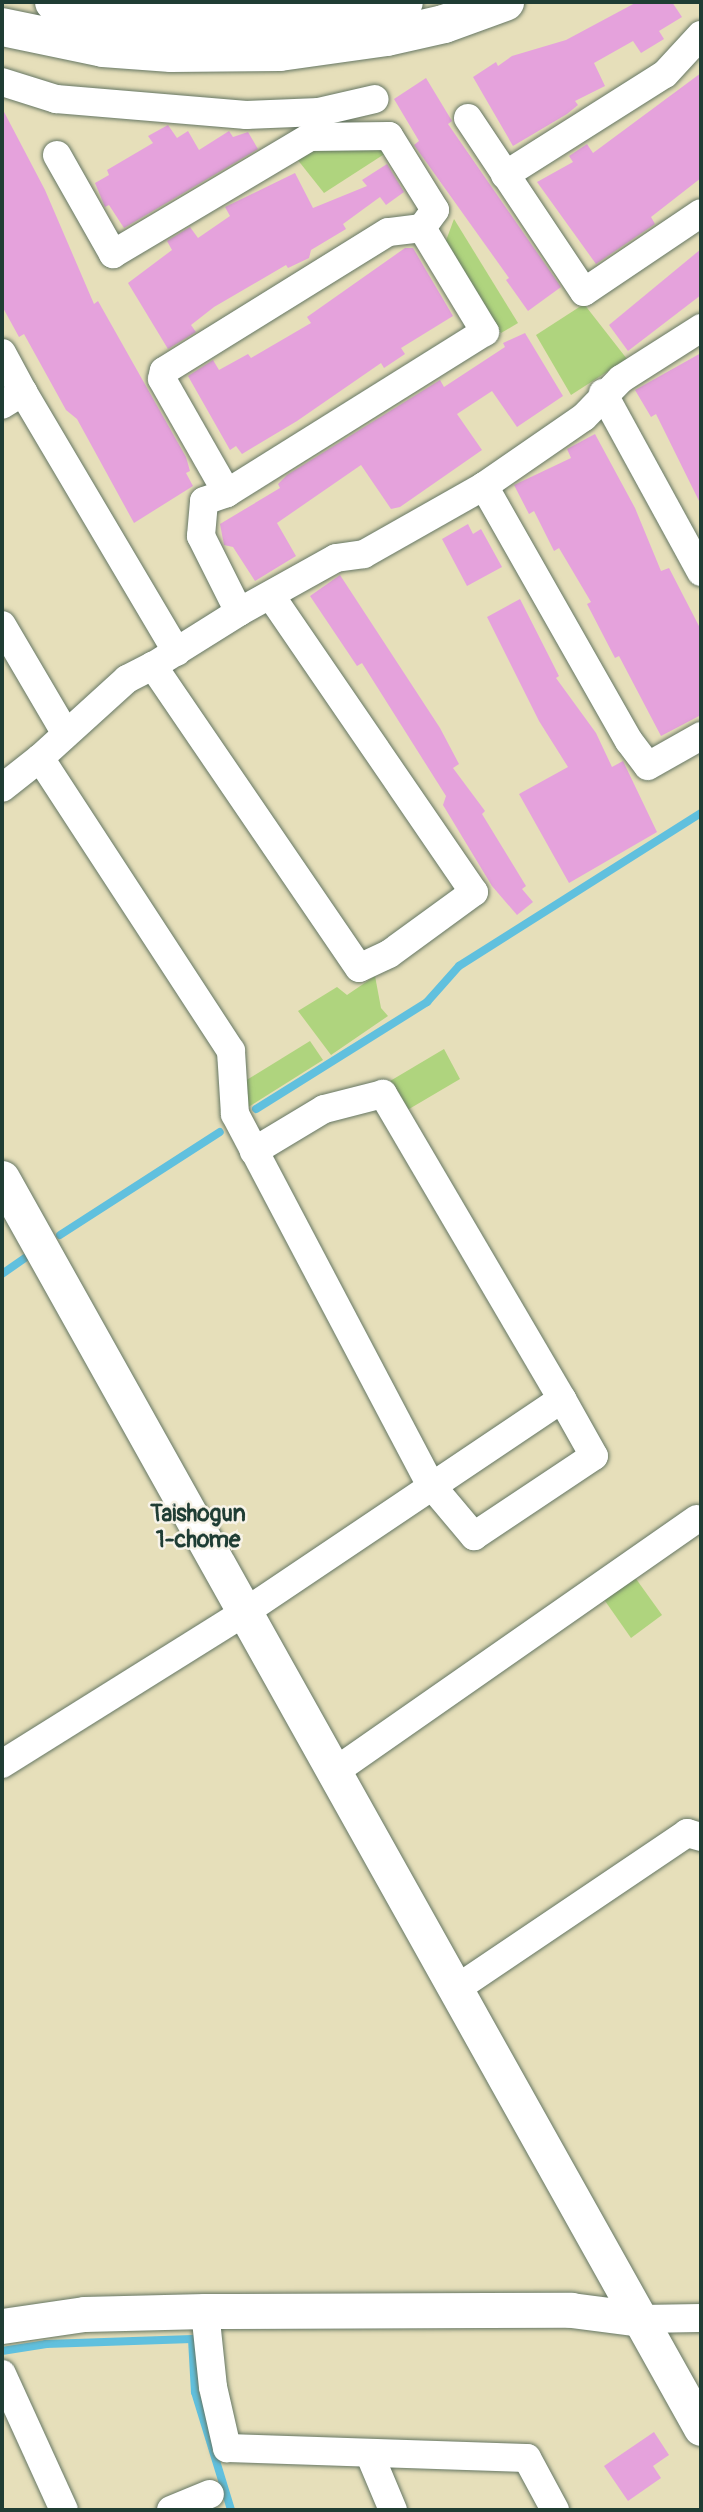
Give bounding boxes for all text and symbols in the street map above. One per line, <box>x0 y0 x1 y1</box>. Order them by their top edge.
district label: Taishogun 1-chome <box>150 1500 246 1554</box>

